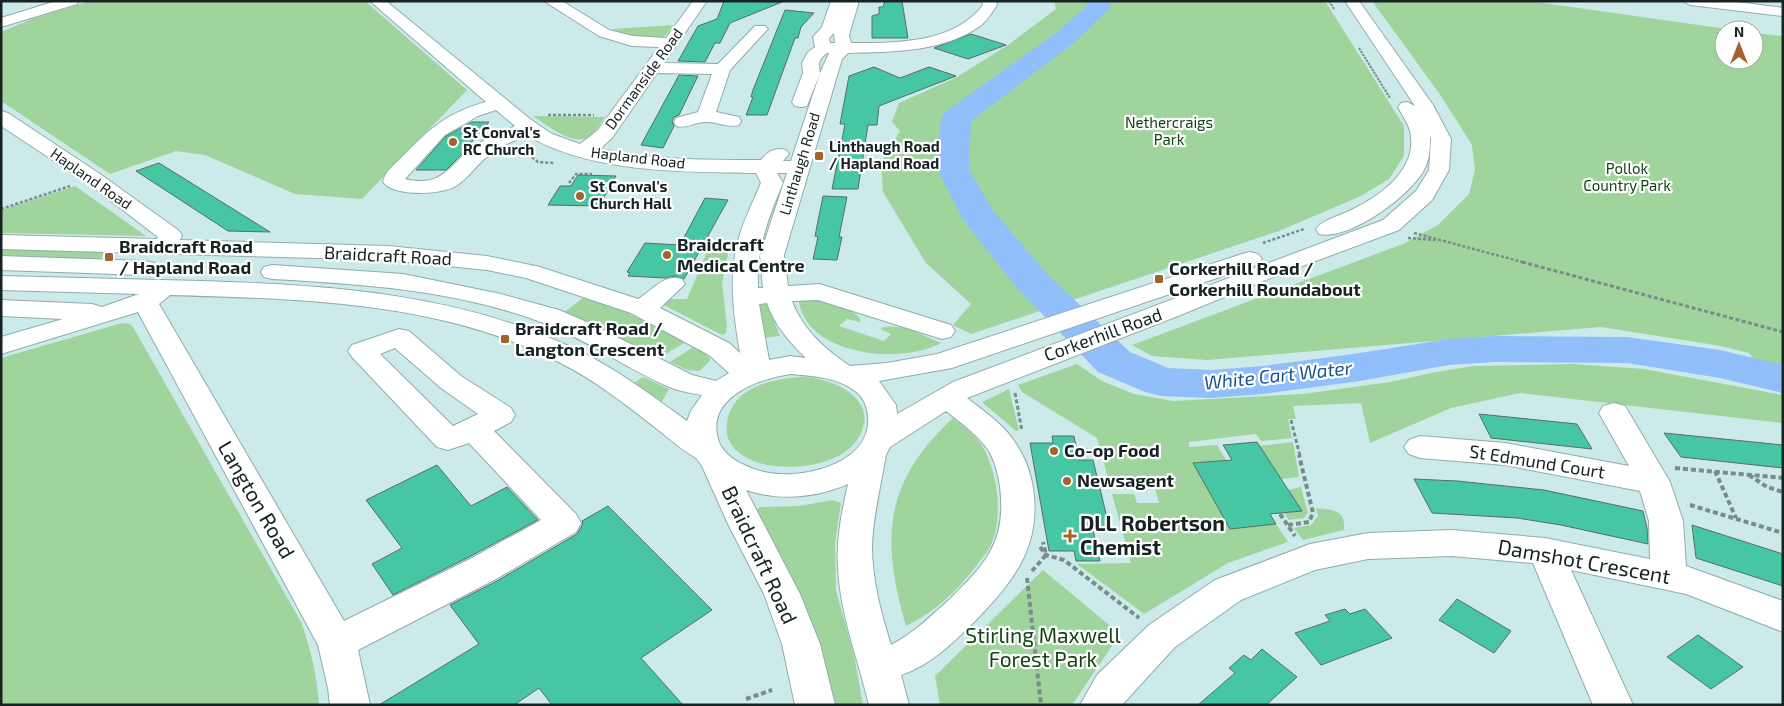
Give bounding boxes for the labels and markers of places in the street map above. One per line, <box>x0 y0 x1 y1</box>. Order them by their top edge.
place label: St Conval's RC Church <box>463 123 541 158</box>
marker: St Conval's RC Church <box>447 136 459 148</box>
place label: Linthaugh Road / Hapland Road <box>829 137 940 172</box>
marker: Linthaugh Road / Hapland Road <box>813 150 825 162</box>
place label: St Conval's Church Hall <box>590 177 672 212</box>
marker: St Conval's Church Hall <box>574 190 586 202</box>
place label: Braidcraft Medical Centre <box>677 233 805 276</box>
place label: Braidcraft Road / Hapland Road <box>119 235 253 278</box>
marker: Braidcraft Medical Centre <box>661 249 673 261</box>
marker: Braidcraft Road / Hapland Road <box>103 251 115 263</box>
place label: Corkerhill Road / Corkerhill Roundabout <box>1169 257 1361 300</box>
marker: Corkerhill Road / Corkerhill Roundabout <box>1153 273 1165 285</box>
place label: Braidcraft Road / Langton Crescent <box>515 317 665 360</box>
marker: Braidcraft Road / Langton Crescent <box>499 333 511 345</box>
place label: Co-op Food <box>1064 439 1160 461</box>
marker: Co-op Food <box>1048 445 1060 457</box>
place label: Newsagent <box>1077 469 1175 491</box>
marker: Newsagent <box>1061 475 1073 487</box>
place label: DLL Robertson Chemist <box>1080 510 1225 559</box>
marker: DLL Robertson Chemist <box>1064 530 1076 542</box>

